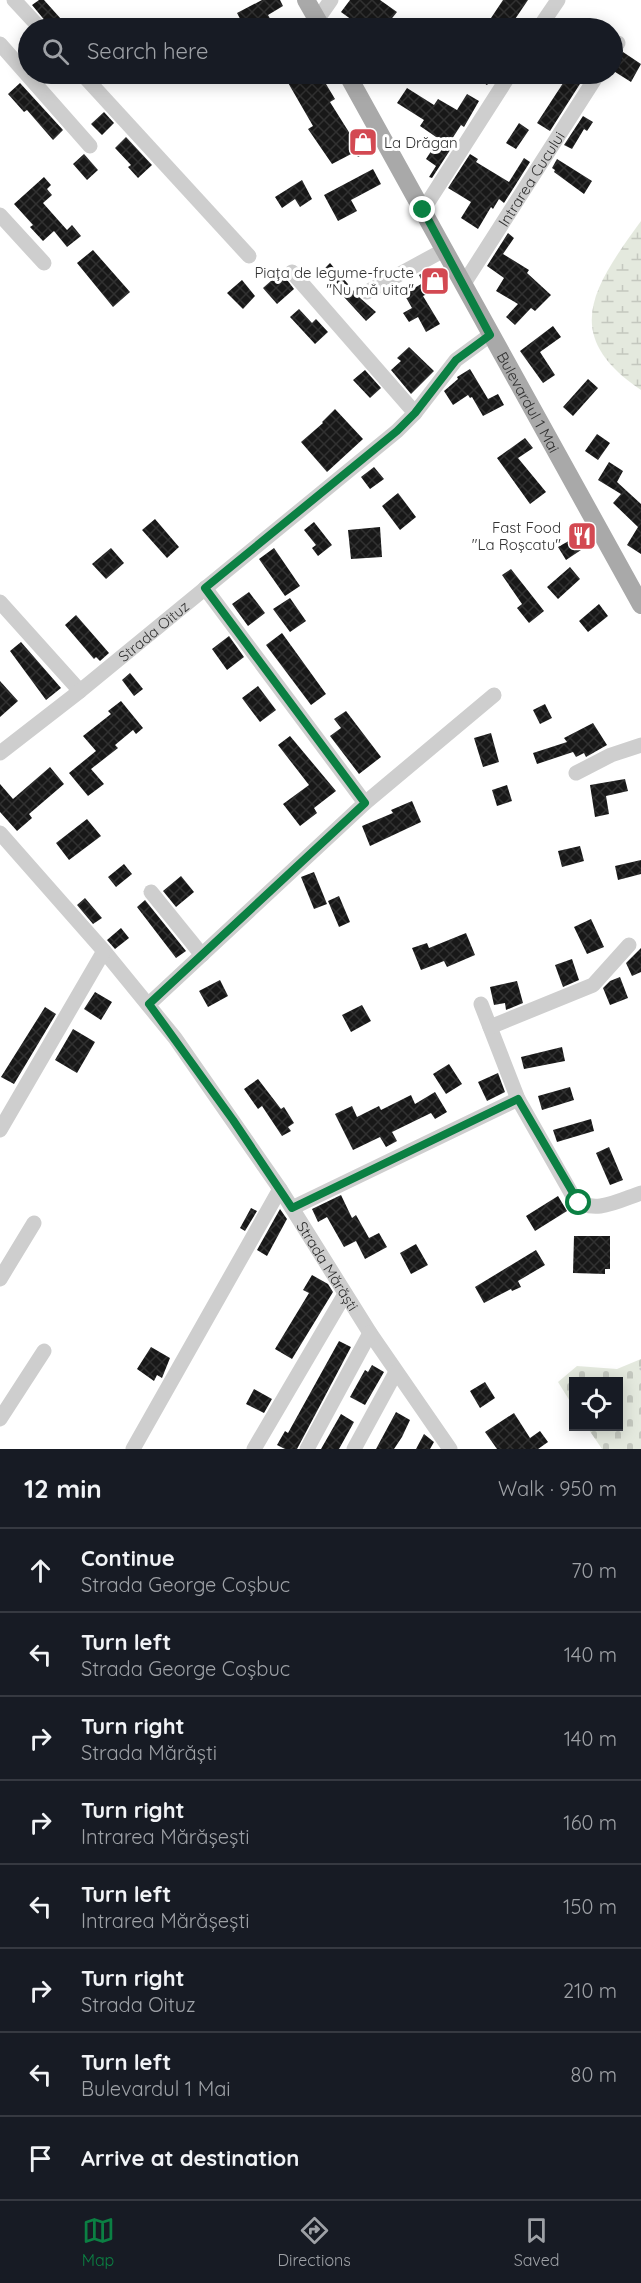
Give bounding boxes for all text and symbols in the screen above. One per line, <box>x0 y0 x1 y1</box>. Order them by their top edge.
search box <box>18 18 623 84</box>
icon: search <box>39 35 72 68</box>
text: Search here <box>87 37 208 65</box>
shop icon: La Drăgan <box>347 126 379 158</box>
street label: Intrarea Cucului <box>493 128 568 230</box>
place label: La Drăgan <box>384 133 458 152</box>
route end <box>409 196 435 222</box>
place label: Piața de legume-fructe "Nu mă uita" <box>254 263 414 299</box>
shop icon: Piața de legume-fructe "Nu mă uita" <box>419 265 451 297</box>
street label: Bulevardul 1 Mai <box>493 348 564 456</box>
place label: Fast Food "La Roșcatu" <box>472 518 561 554</box>
restaurant icon: Fast Food "La Roșcatu" <box>566 520 598 552</box>
street label: Strada Oituz <box>114 596 193 666</box>
route start <box>565 1189 591 1215</box>
street label: Strada Mărăști <box>293 1217 363 1314</box>
map controls <box>569 1377 623 1431</box>
button: locate <box>569 1377 623 1431</box>
text: 12 min <box>24 1472 102 1505</box>
text: Walk · 950 m <box>498 1476 617 1501</box>
text: Continue <box>81 1544 175 1572</box>
icon: ahead <box>24 1554 57 1587</box>
text: 70 m <box>571 1558 617 1583</box>
text: Strada George Coșbuc <box>81 1572 290 1597</box>
text: Turn left <box>81 1628 171 1656</box>
icon: left <box>24 1638 57 1671</box>
text: 140 m <box>564 1642 617 1667</box>
text: Strada George Coșbuc <box>81 1656 290 1681</box>
text: Turn right <box>81 1712 185 1740</box>
icon: right <box>24 1722 57 1755</box>
text: 140 m <box>564 1726 617 1751</box>
text: Strada Mărăști <box>81 1740 217 1765</box>
text: Turn right <box>81 1796 185 1824</box>
icon: right <box>24 1806 57 1839</box>
text: 160 m <box>563 1810 617 1835</box>
text: Intrarea Mărășești <box>81 1824 250 1849</box>
text: Turn left <box>81 1880 171 1908</box>
icon: left <box>24 1890 57 1923</box>
text: 150 m <box>563 1894 617 1919</box>
text: Intrarea Mărășești <box>81 1908 250 1933</box>
text: Turn right <box>81 1964 185 1992</box>
icon: right <box>24 1974 57 2007</box>
text: 210 m <box>563 1978 617 2003</box>
text: Strada Oituz <box>81 1992 196 2017</box>
text: Turn left <box>81 2048 171 2076</box>
icon: left <box>24 2058 57 2091</box>
text: 80 m <box>571 2062 617 2087</box>
text: Bulevardul 1 Mai <box>81 2076 231 2101</box>
icon: arrive <box>24 2142 57 2175</box>
text: Arrive at destination <box>81 2144 299 2172</box>
tab: Map <box>82 2214 115 2270</box>
tab: Directions <box>278 2214 351 2270</box>
tab: Saved <box>514 2214 559 2270</box>

